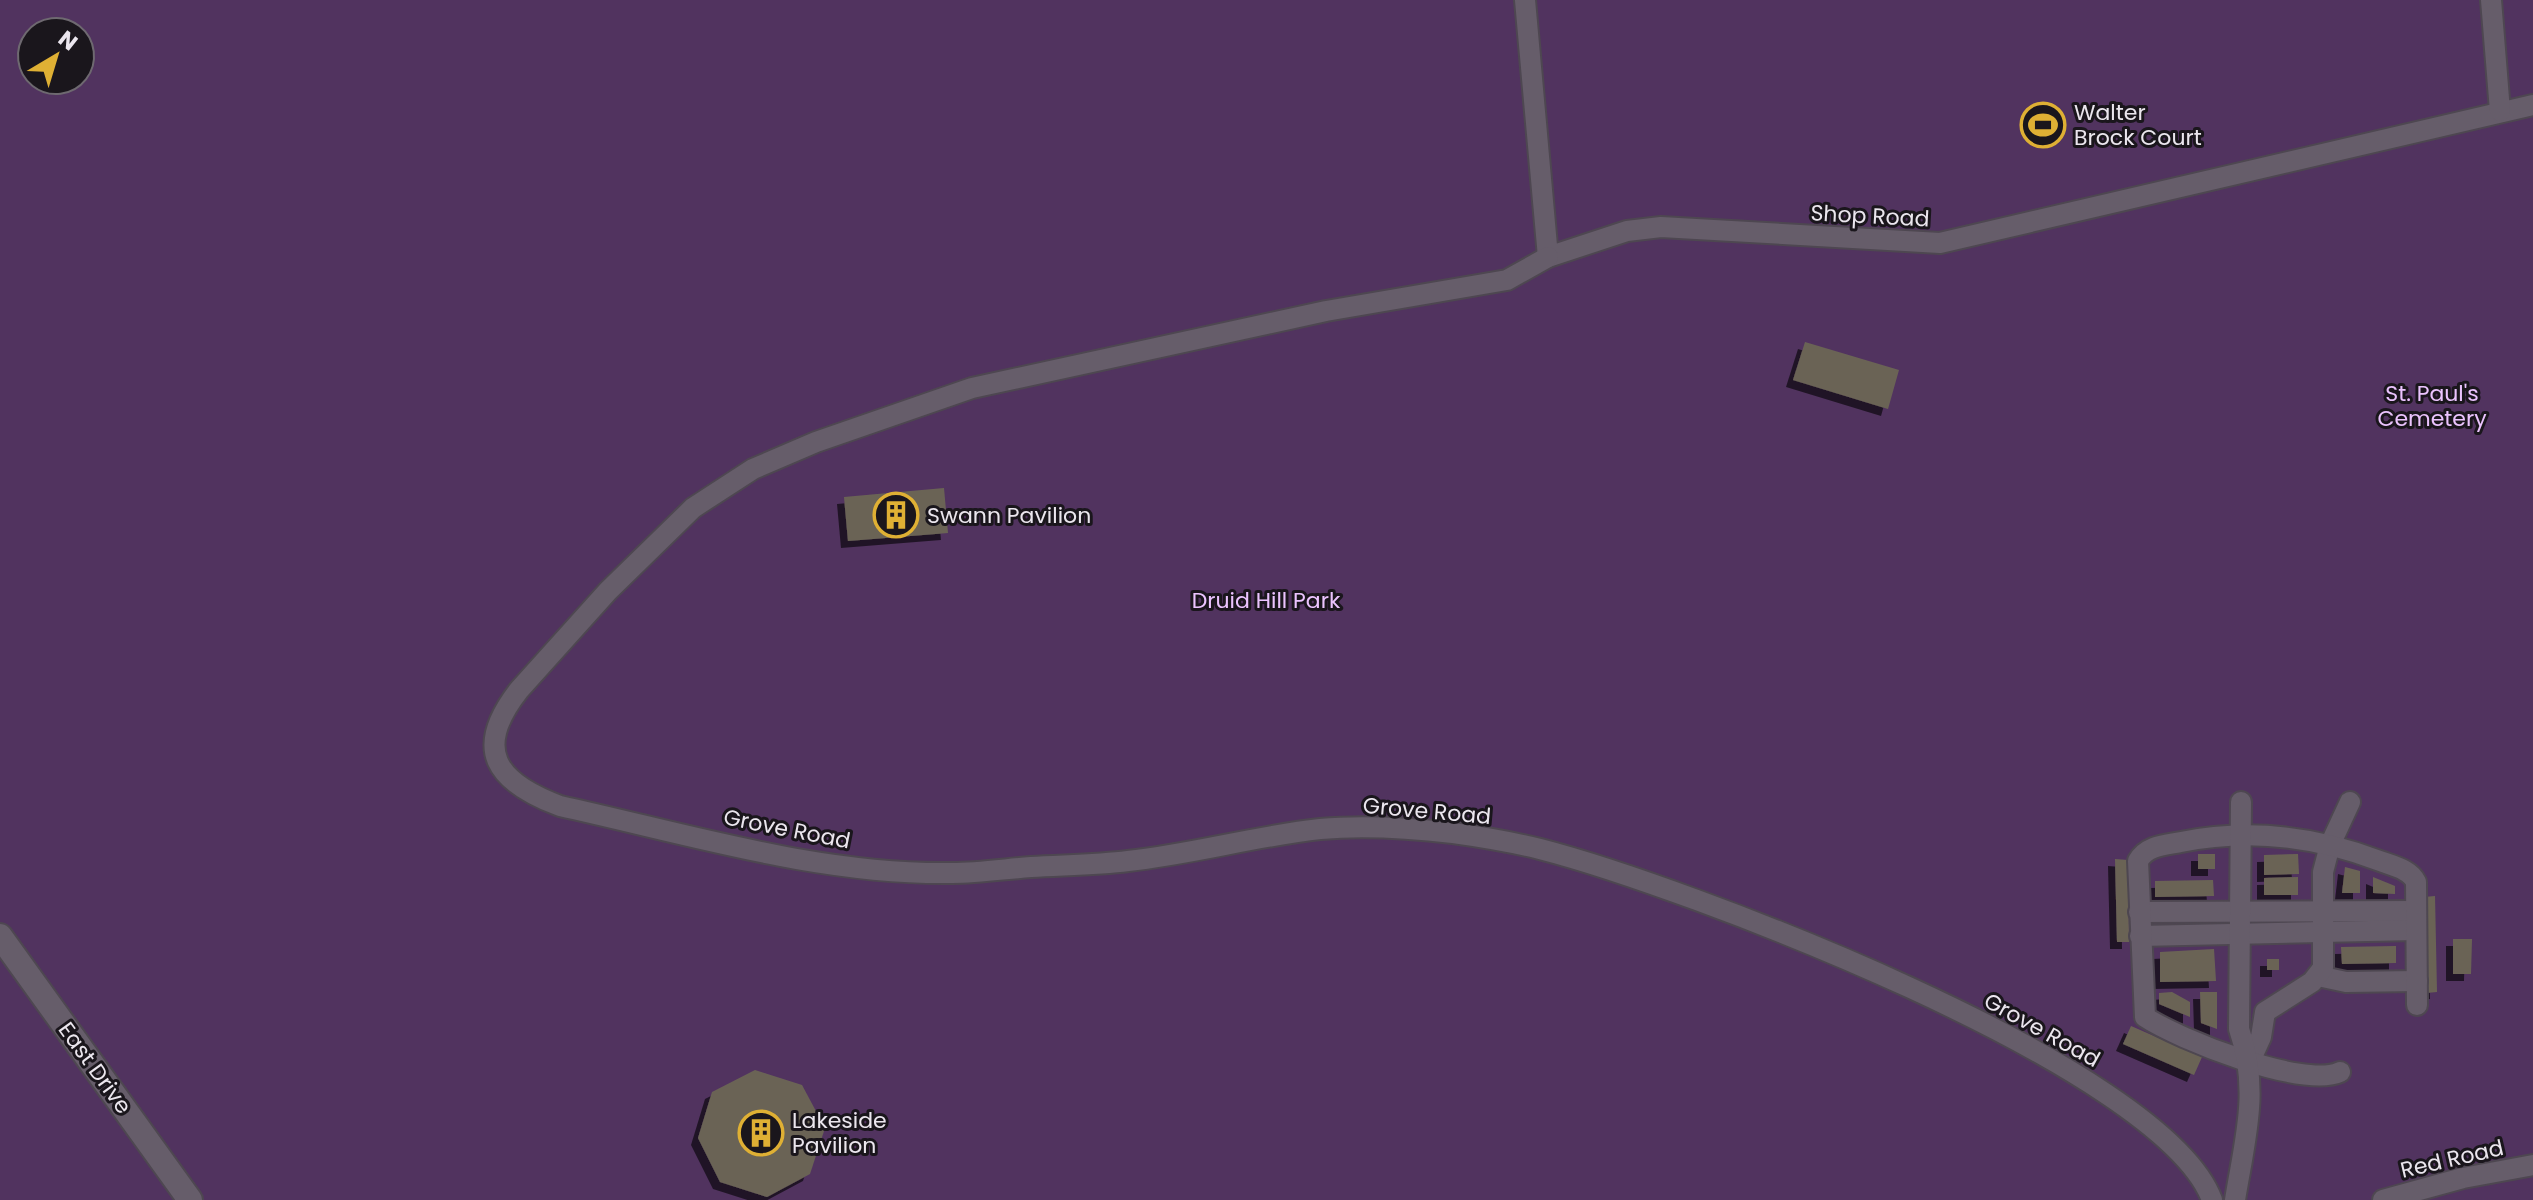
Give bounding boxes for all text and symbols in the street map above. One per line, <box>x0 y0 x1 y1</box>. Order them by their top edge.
north arrow <box>16 16 96 96</box>
text: N <box>52 23 84 58</box>
place label: Walter Brock Court <box>2074 97 2202 153</box>
sports icon: Walter Brock Court <box>2019 101 2067 149</box>
street label: Shop Road <box>1810 197 1930 235</box>
park label: St. Paul's Cemetery <box>2377 378 2487 434</box>
building icon: Swann Pavilion <box>872 491 920 539</box>
place label: Swann Pavilion <box>927 500 1091 531</box>
park label: Druid Hill Park <box>1192 585 1341 616</box>
street label: Grove Road <box>1362 790 1492 832</box>
street label: Grove Road <box>721 802 853 856</box>
street label: Grove Road <box>1978 985 2106 1075</box>
street label: East Drive <box>51 1016 139 1120</box>
place label: Lakeside Pavilion <box>792 1105 887 1161</box>
building icon: Lakeside Pavilion <box>737 1109 785 1157</box>
street label: Red Road <box>2397 1132 2507 1186</box>

